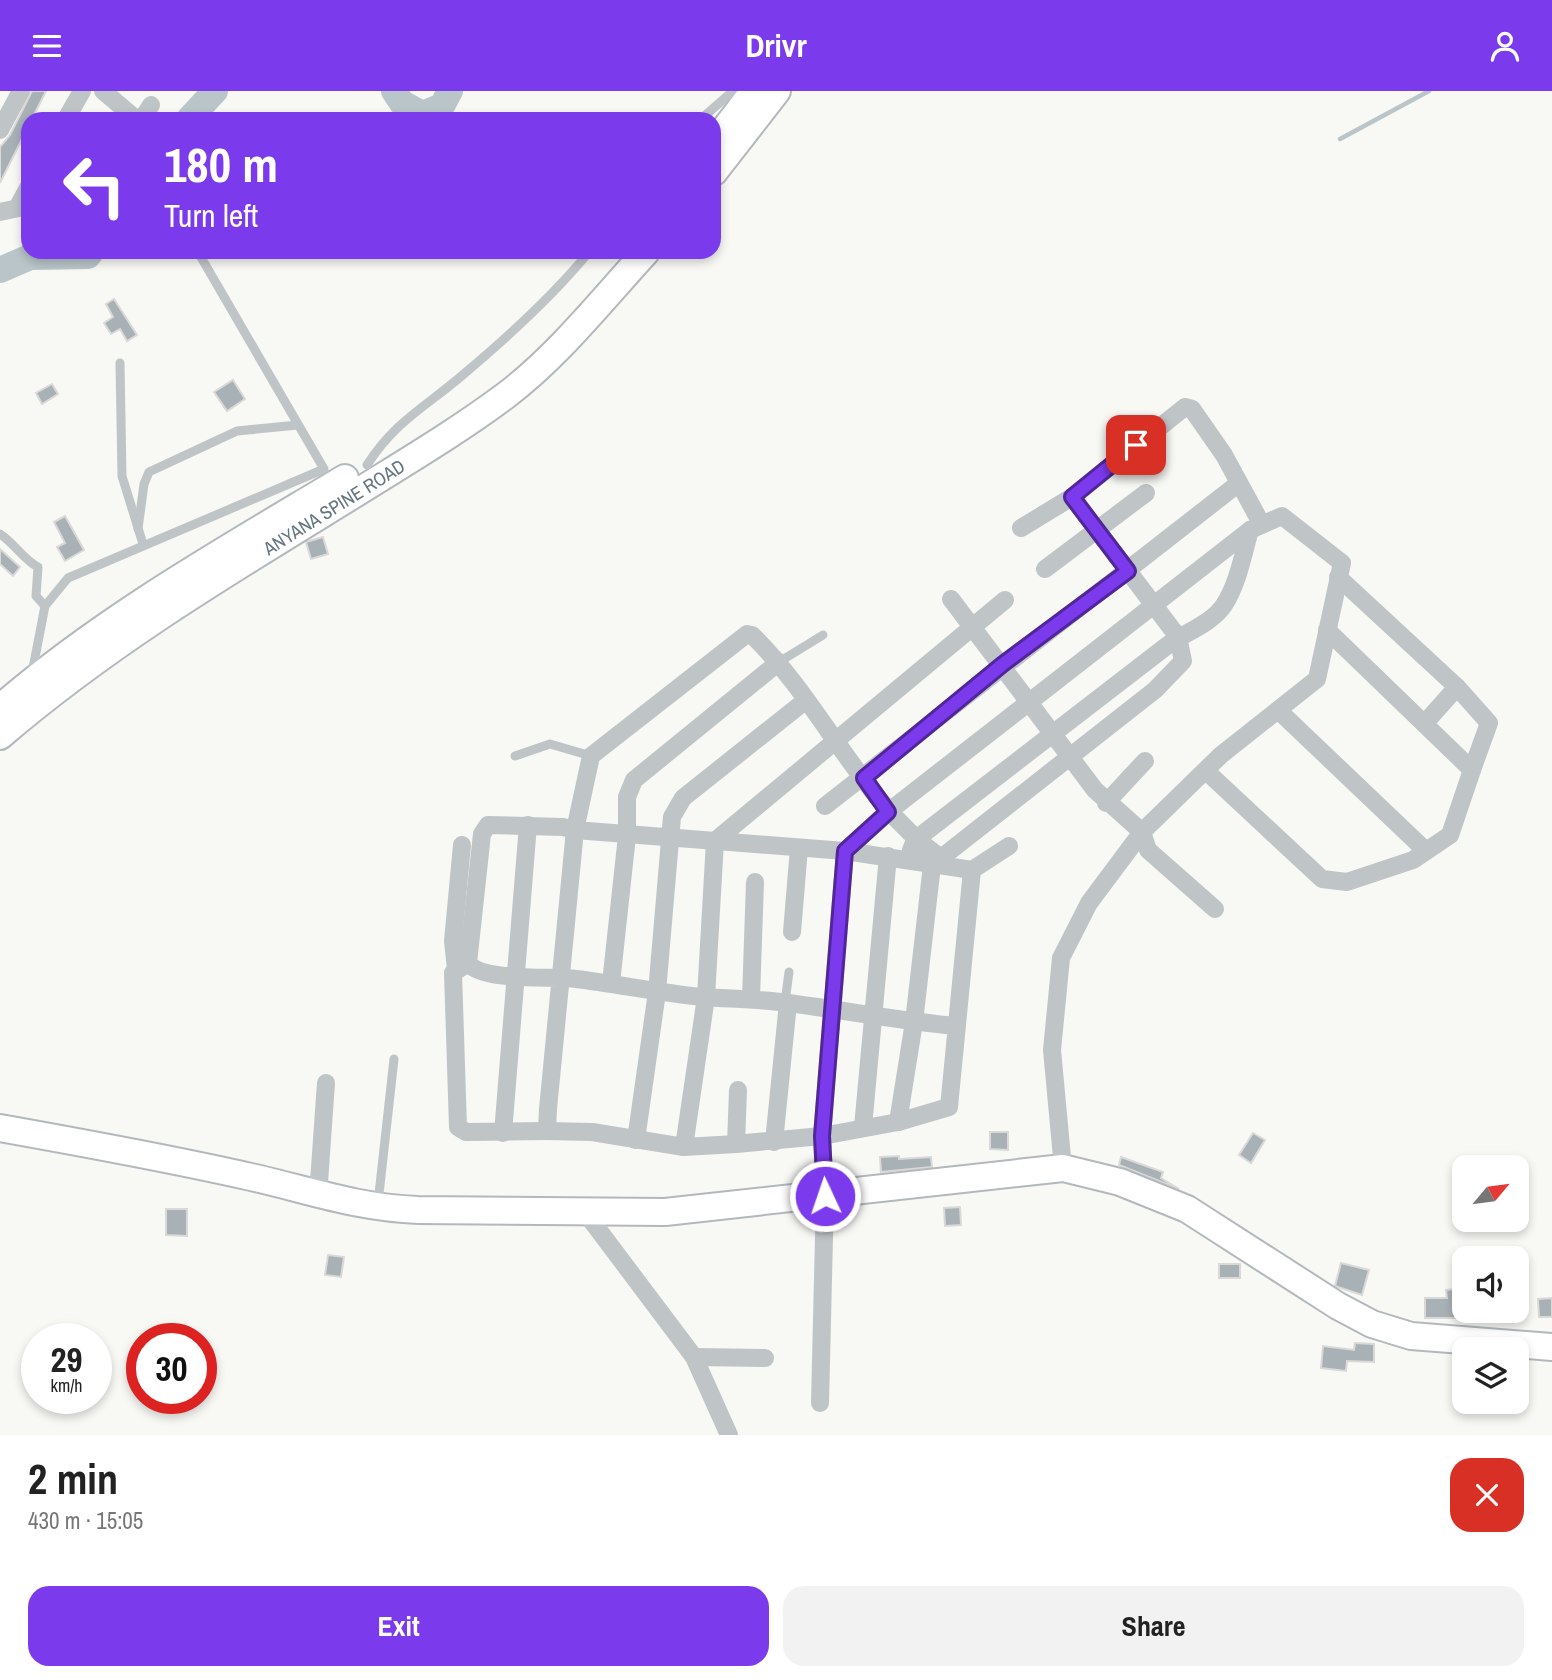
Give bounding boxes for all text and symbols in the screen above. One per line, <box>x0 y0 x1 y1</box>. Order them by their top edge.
text: Drivr <box>745 24 807 67</box>
icon: menu <box>28 27 66 65</box>
icon: person <box>1486 27 1524 65</box>
text: 180 m <box>164 131 278 197</box>
icon: left <box>49 140 140 231</box>
text: Turn left <box>164 194 258 237</box>
pin <box>1106 415 1166 475</box>
icon: arrive <box>1117 426 1155 464</box>
street label: ANYANA SPINE ROAD <box>257 453 410 562</box>
north arrow <box>1452 1155 1530 1232</box>
map controls <box>1452 1155 1529 1414</box>
position arrow <box>788 1159 862 1233</box>
button: sound <box>1452 1246 1529 1323</box>
speed limit sign: 30 <box>126 1323 217 1414</box>
text: 29 <box>51 1336 82 1383</box>
button: layers <box>1452 1337 1529 1414</box>
text: km/h <box>51 1373 83 1398</box>
text: 2 min <box>28 1451 118 1507</box>
button: close <box>1450 1458 1524 1532</box>
text: 430 m · 15:05 <box>28 1505 143 1536</box>
button: Exit <box>28 1586 769 1666</box>
button: Share <box>783 1586 1524 1666</box>

